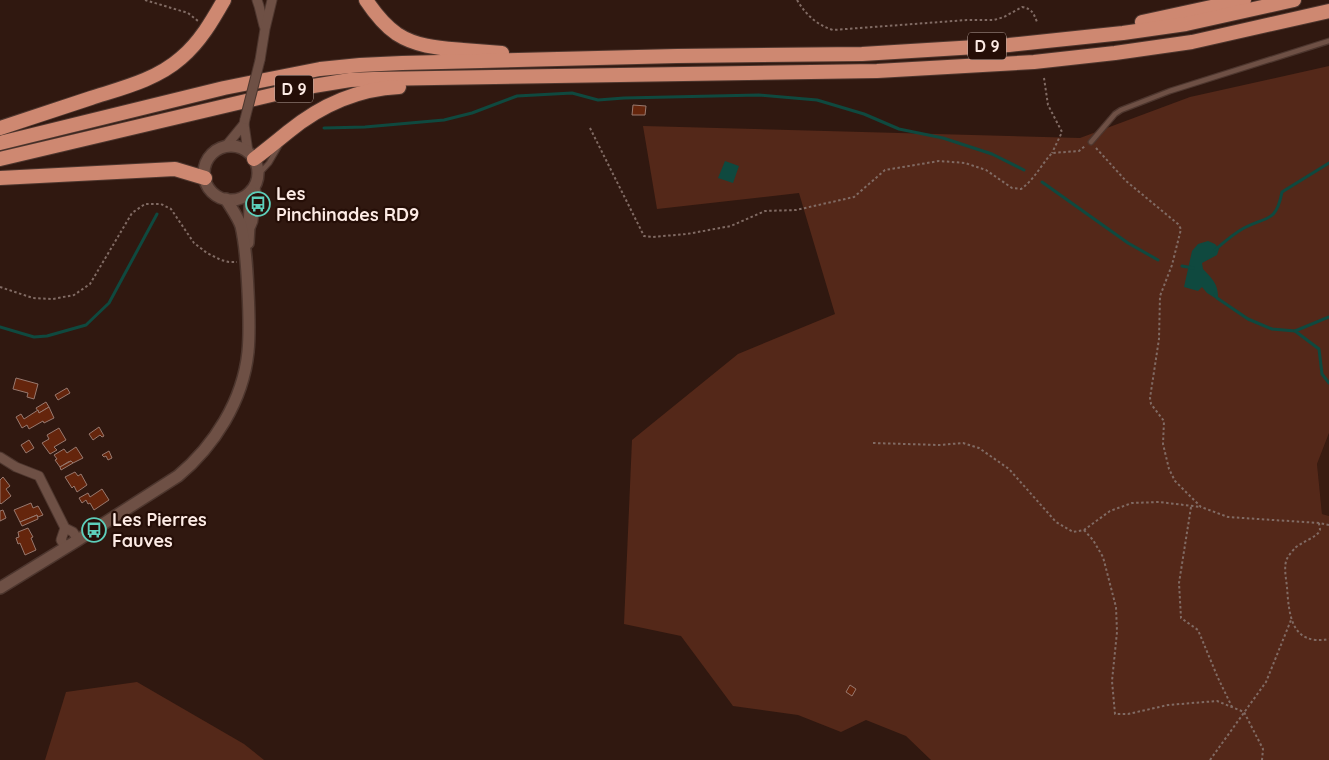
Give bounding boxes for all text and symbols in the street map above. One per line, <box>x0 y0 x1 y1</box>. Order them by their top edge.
road number: D 9 <box>968 32 1006 59</box>
road number: D 9 <box>275 76 313 102</box>
place label: Les Pinchinades RD9 <box>276 182 419 226</box>
bus stop icon: Les Pinchinades RD9 <box>245 191 271 217</box>
place label: Les Pierres Fauves <box>112 508 207 552</box>
bus stop icon: Les Pierres Fauves <box>81 517 107 543</box>

